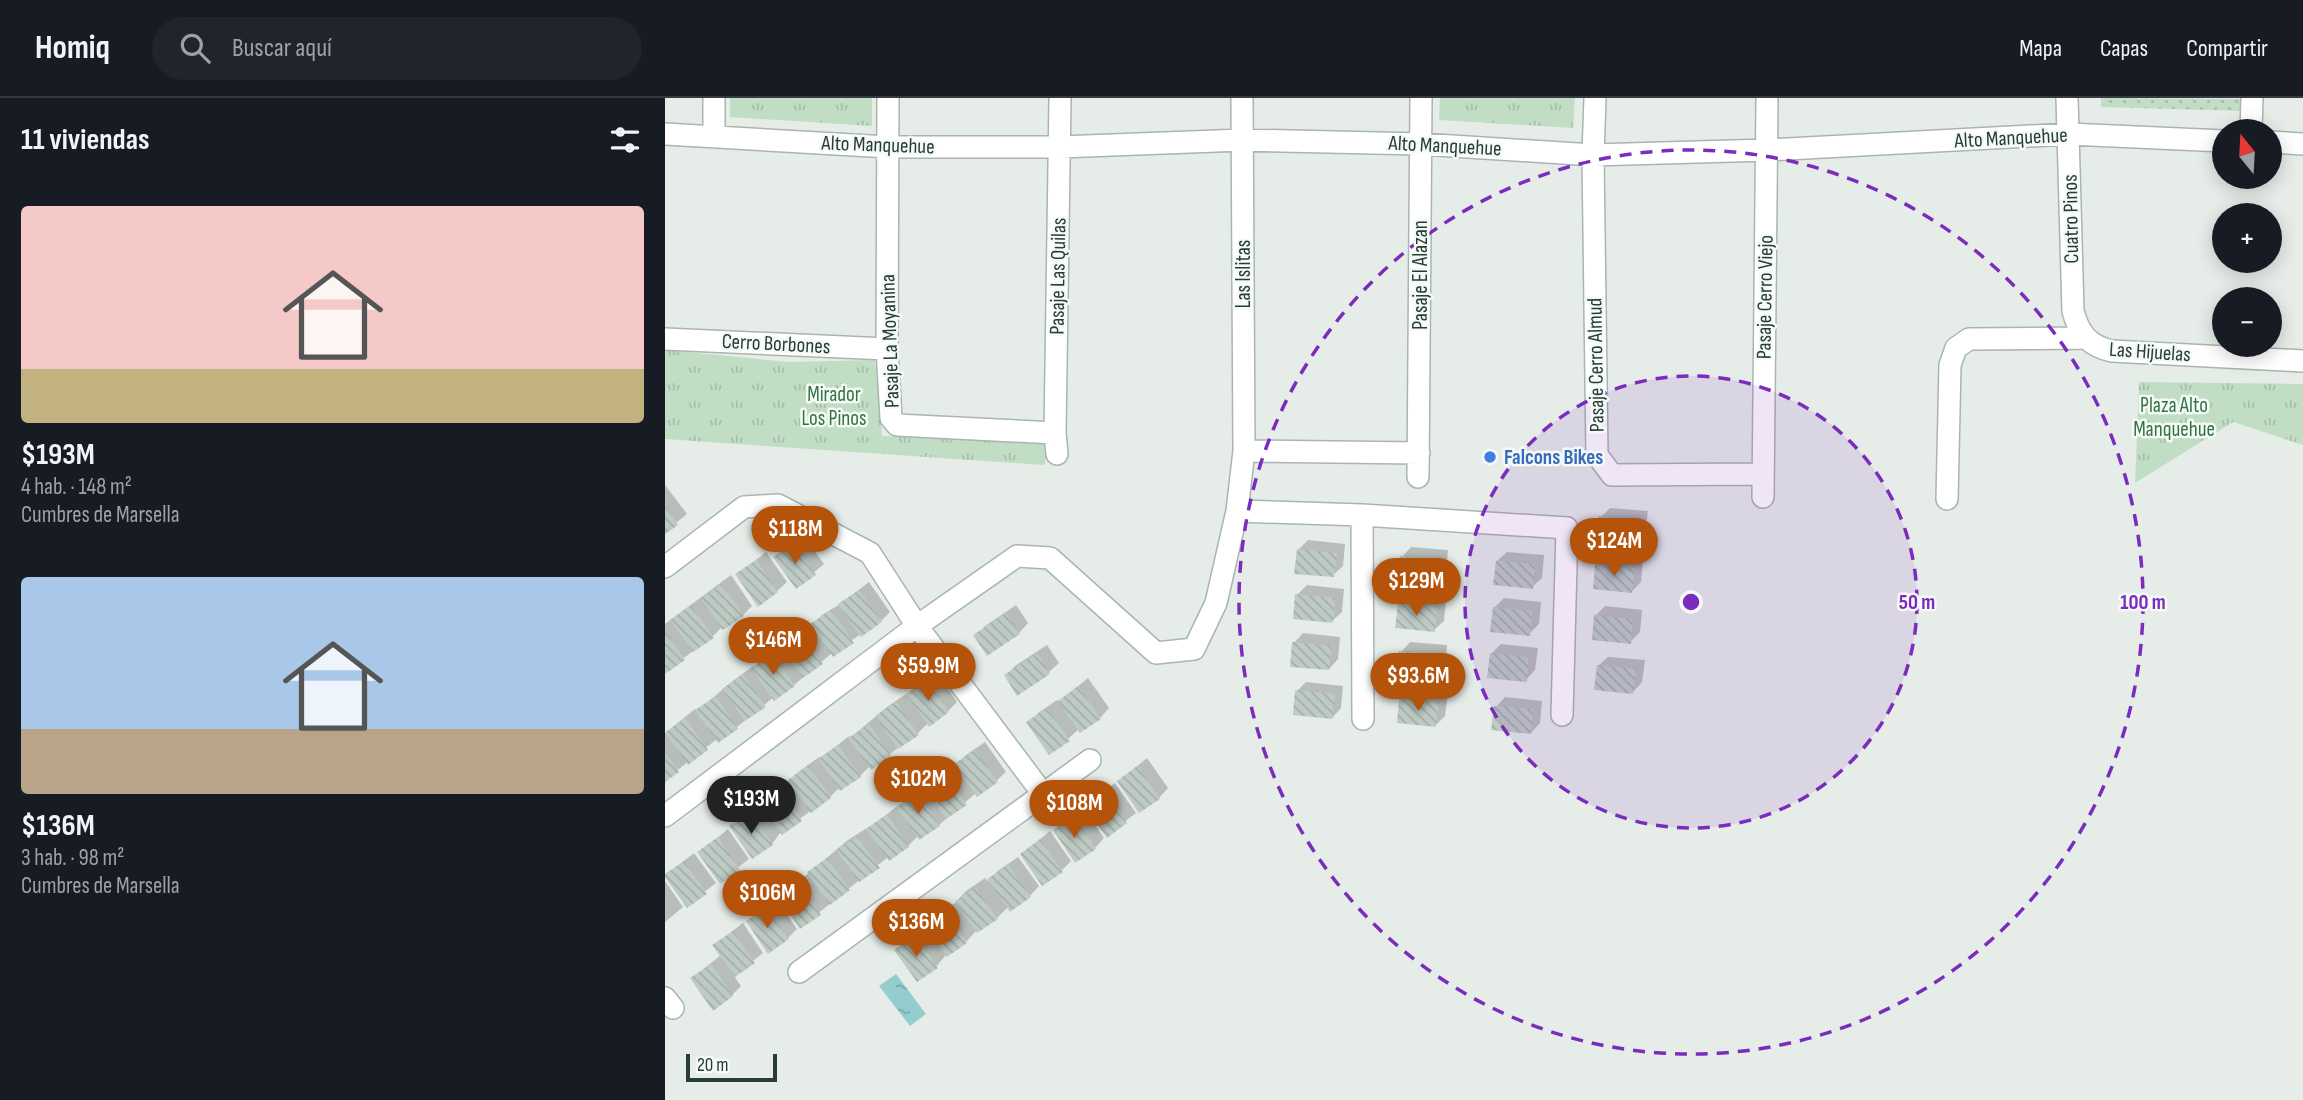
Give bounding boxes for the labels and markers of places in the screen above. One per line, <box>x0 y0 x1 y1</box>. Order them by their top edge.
place label: Falcons Bikes <box>1504 445 1603 470</box>
marker: Falcons Bikes <box>1482 449 1498 465</box>
pin: $118M <box>746 506 844 566</box>
pin: $124M <box>1565 518 1663 578</box>
pin: $129M <box>1367 559 1465 618</box>
centre of rings <box>1679 590 1703 614</box>
pin: $146M <box>724 618 822 677</box>
pin: $59.9M <box>871 644 985 703</box>
pin: $93.6M <box>1361 654 1475 713</box>
pin: $102M <box>869 756 967 816</box>
pin: $193M <box>702 776 800 836</box>
pin: $108M <box>1025 780 1123 840</box>
pin: $106M <box>718 870 816 930</box>
pin: $136M <box>867 900 965 959</box>

